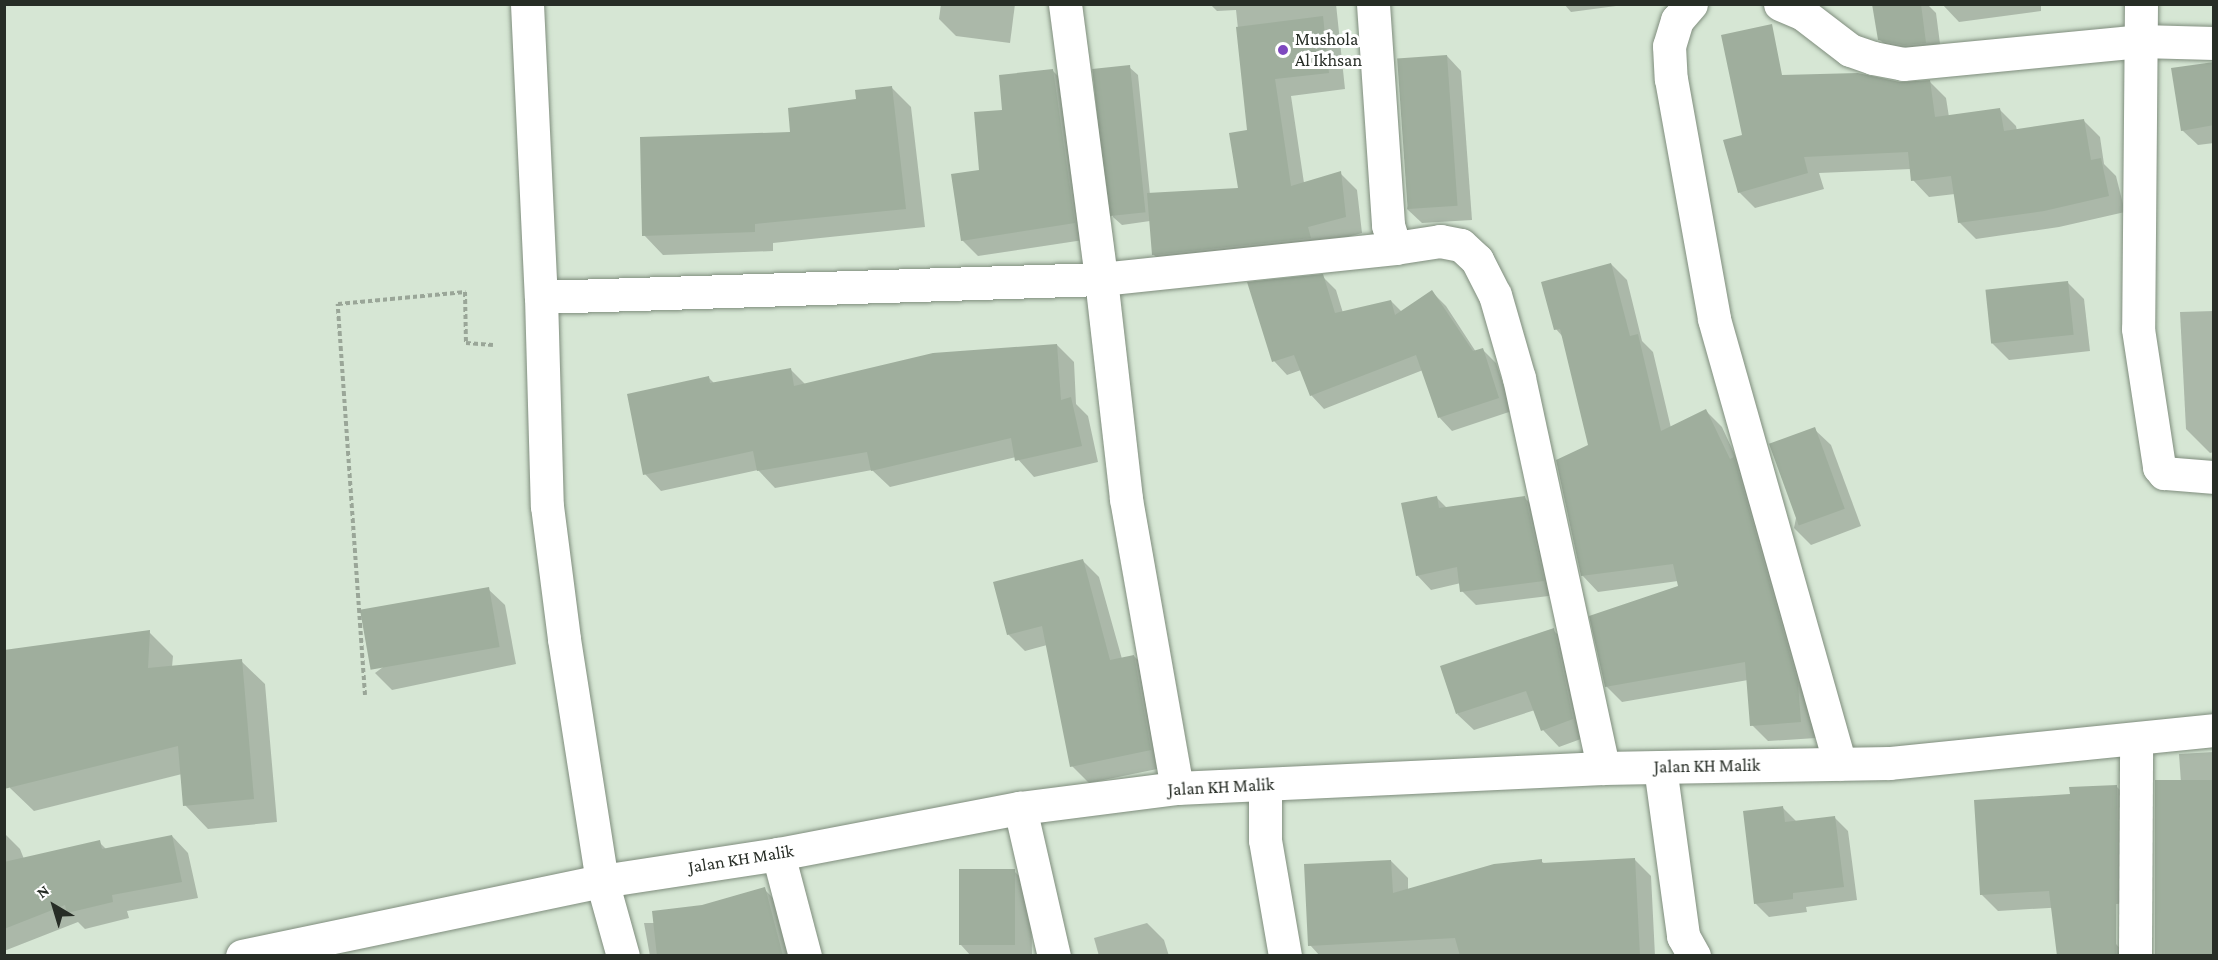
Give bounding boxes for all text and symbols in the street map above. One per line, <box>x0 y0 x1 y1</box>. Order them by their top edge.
place label: Mushola Al Ikhsan <box>1295 29 1362 72</box>
marker: Mushola Al Ikhsan <box>1276 43 1290 57</box>
street label: Jalan KH Malik <box>1654 754 1760 778</box>
street label: Jalan KH Malik <box>1167 773 1275 801</box>
street label: Jalan KH Malik <box>687 840 795 878</box>
north arrow <box>24 876 84 936</box>
text: N <box>33 881 52 901</box>

